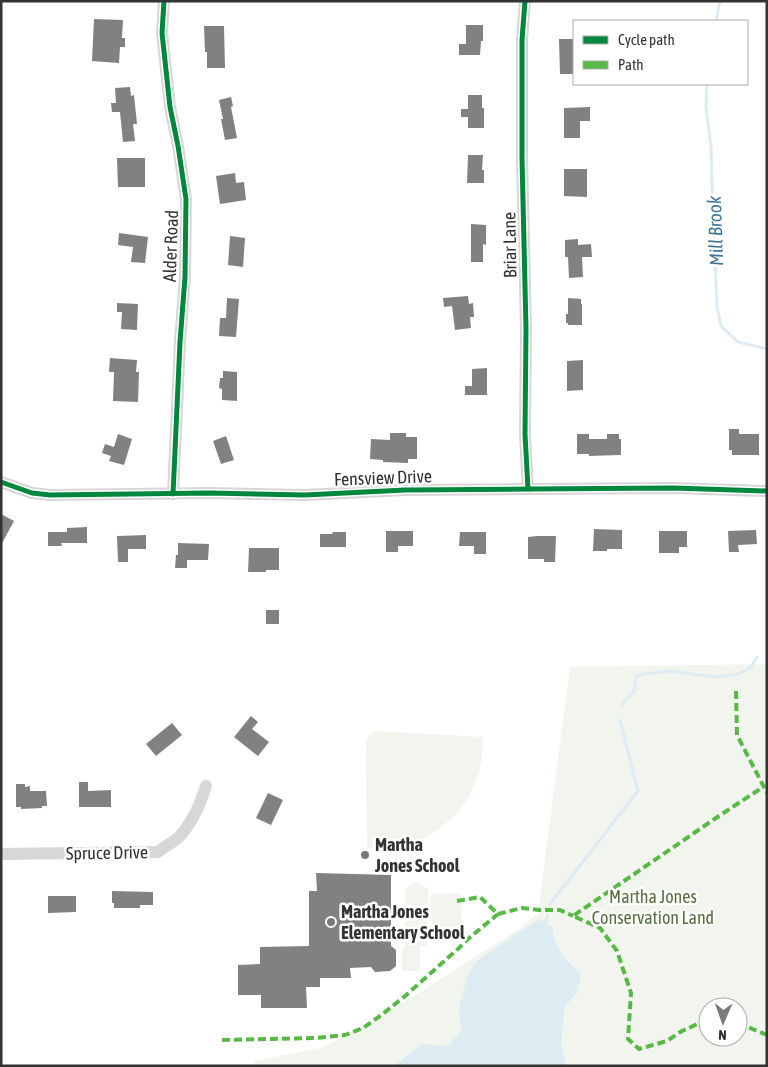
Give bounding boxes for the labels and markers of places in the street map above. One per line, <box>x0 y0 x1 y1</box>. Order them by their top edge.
place label: Martha Jones School <box>374 834 460 876</box>
marker: Martha Jones School <box>359 849 371 861</box>
place label: Martha Jones Elementary School <box>341 901 465 943</box>
marker: Martha Jones Elementary School <box>325 916 337 928</box>

